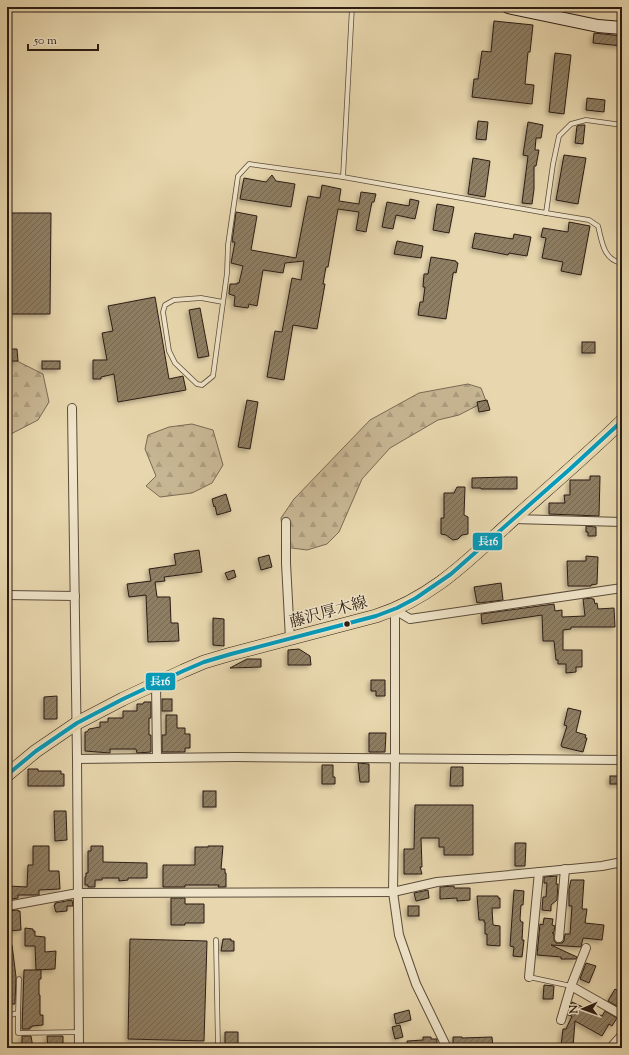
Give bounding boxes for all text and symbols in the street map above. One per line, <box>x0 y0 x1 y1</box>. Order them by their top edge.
scale bar <box>28 26 98 52</box>
text: 50 m <box>33 32 57 50</box>
line badge: 長16 <box>472 532 503 551</box>
text: 長16 <box>478 534 499 550</box>
street label: 藤沢厚木線 <box>287 592 370 635</box>
unlabelled marker <box>342 619 352 629</box>
line badge: 長16 <box>145 672 176 691</box>
text: 長16 <box>150 674 171 690</box>
north arrow <box>563 989 603 1029</box>
text: N <box>566 1004 582 1015</box>

